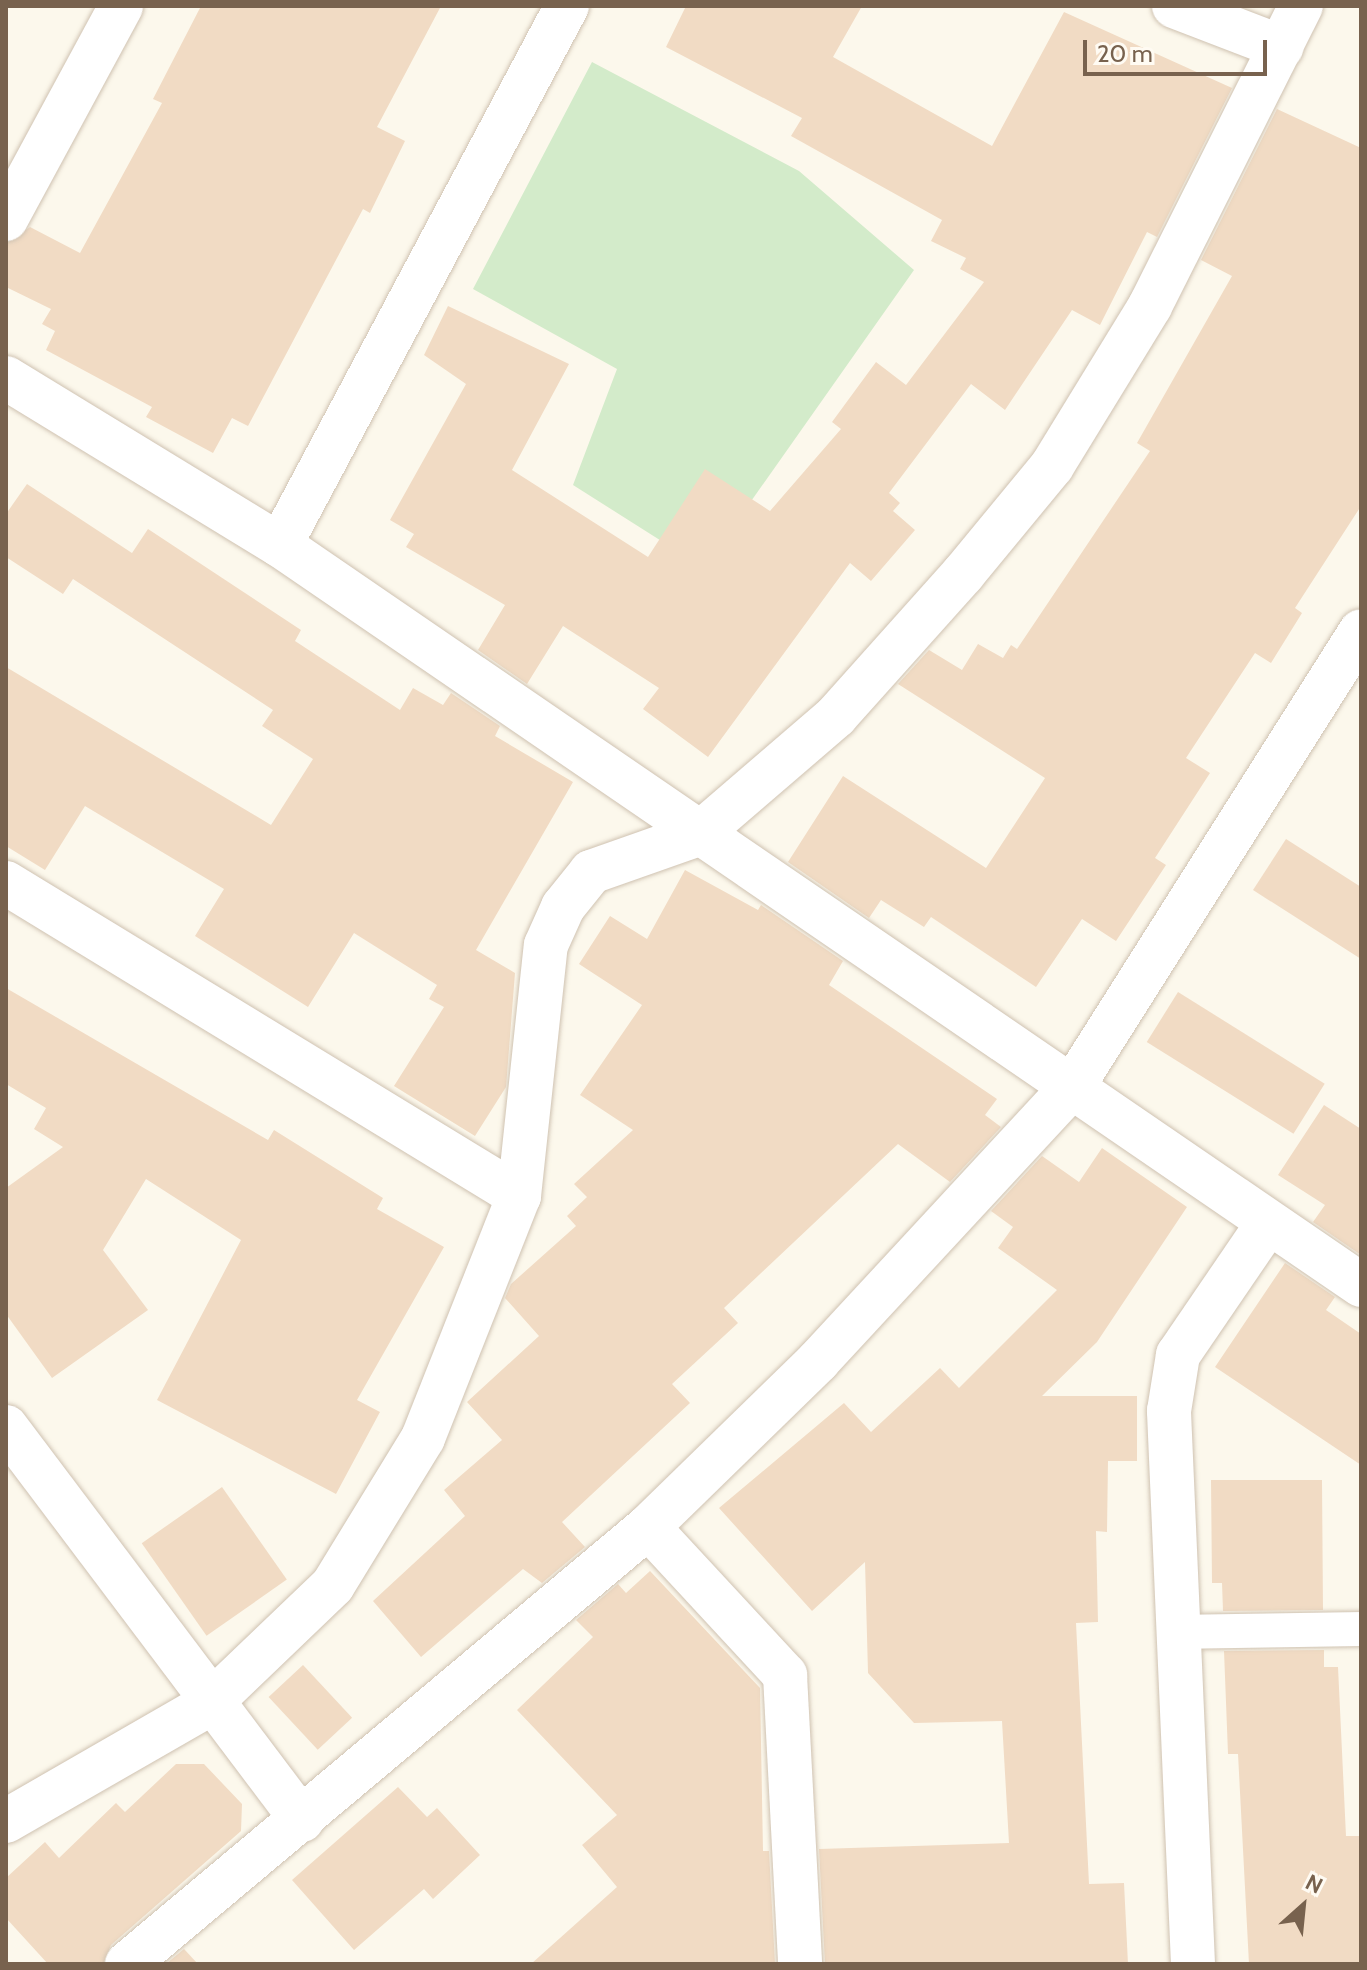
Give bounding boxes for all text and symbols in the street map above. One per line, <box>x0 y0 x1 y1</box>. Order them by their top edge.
scale bar <box>1087 24 1271 74</box>
text: 20 m <box>1097 39 1153 68</box>
north arrow <box>1263 1866 1343 1946</box>
text: N <box>1301 1869 1327 1900</box>

